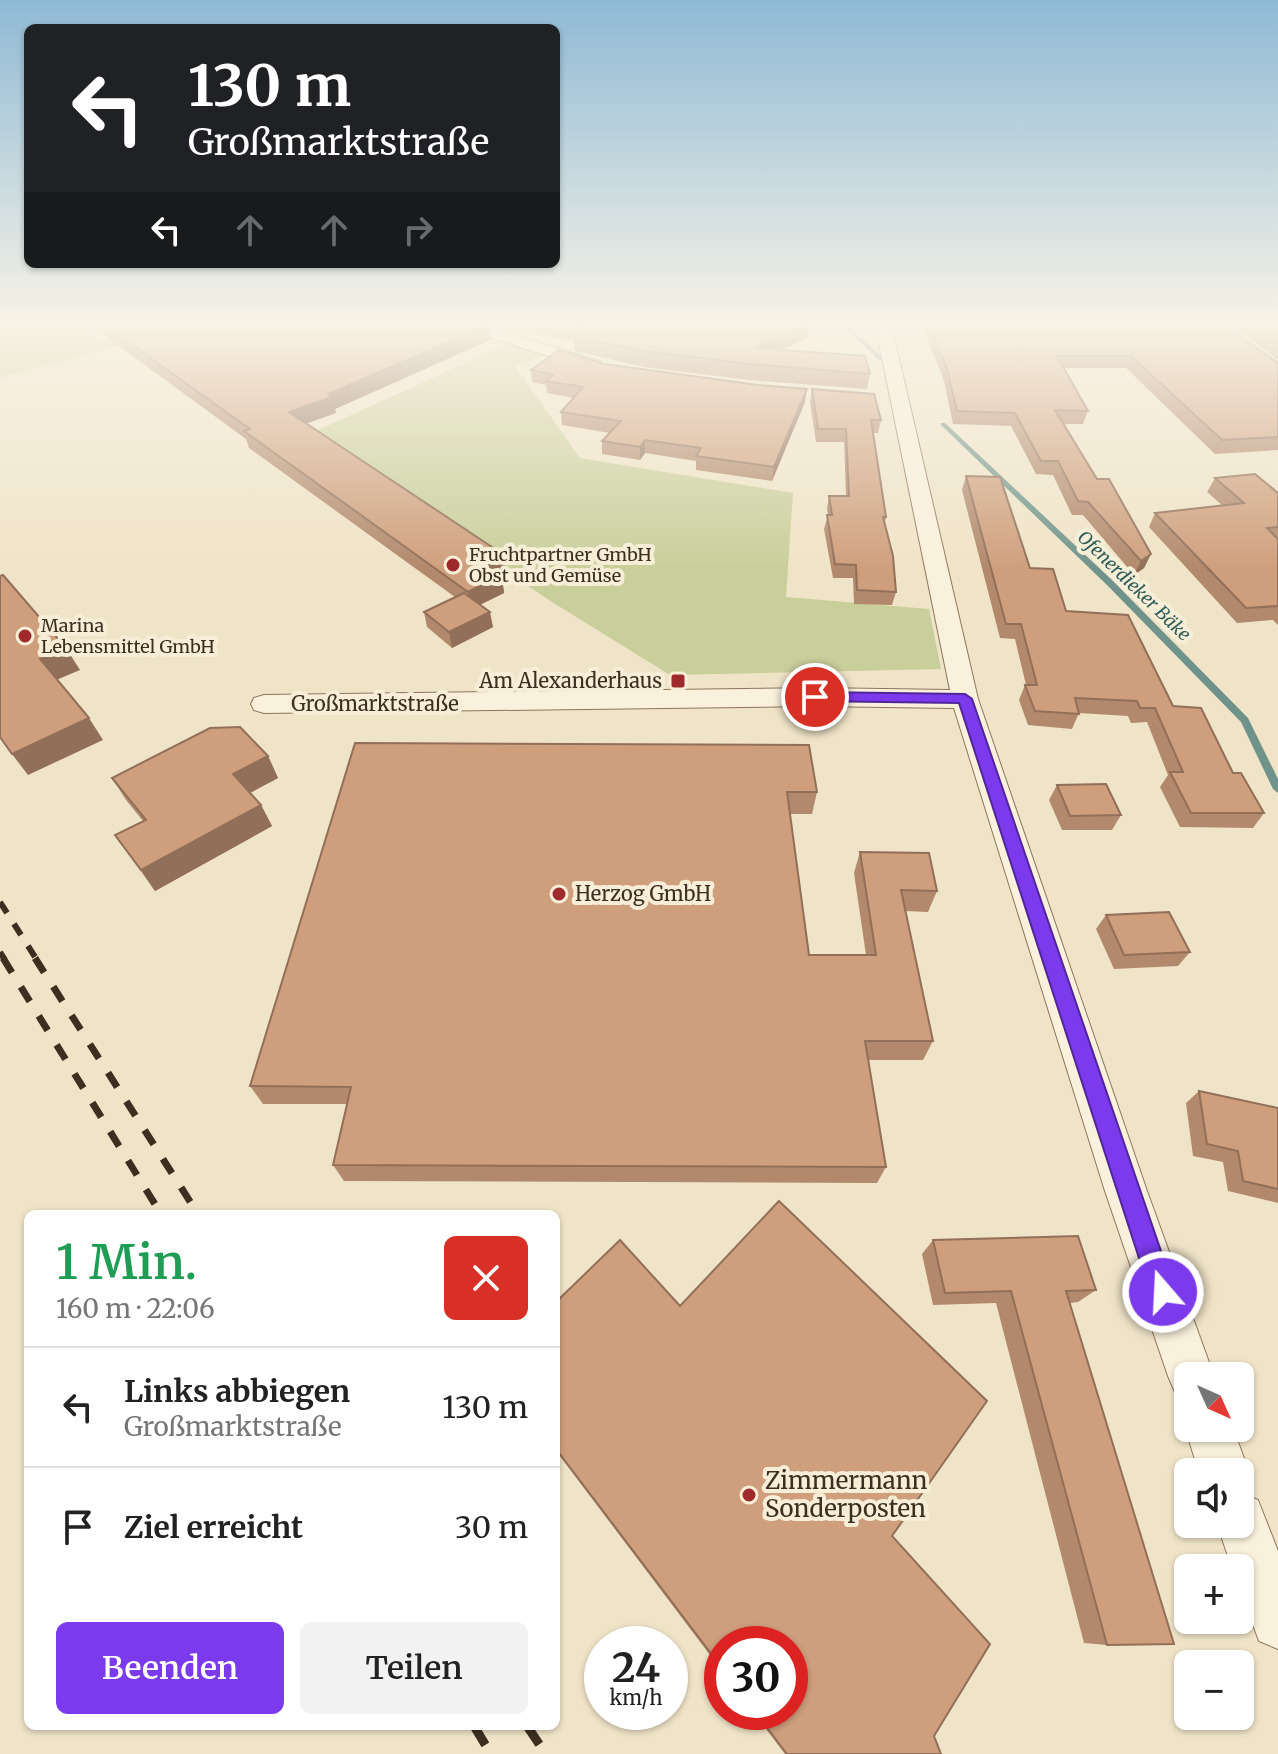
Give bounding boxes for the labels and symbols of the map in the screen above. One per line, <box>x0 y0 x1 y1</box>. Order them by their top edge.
water label: Ofenerdieker Bäke <box>1073 526 1196 646</box>
place label: Fruchtpartner GmbH Obst und Gemüse <box>469 543 652 587</box>
marker: Fruchtpartner GmbH Obst und Gemüse <box>444 556 462 574</box>
place label: Marina Lebensmittel GmbH <box>41 614 215 658</box>
marker: Marina Lebensmittel GmbH <box>16 627 34 645</box>
pin <box>781 663 849 731</box>
place label: Am Alexanderhaus <box>478 668 662 693</box>
marker: Am Alexanderhaus <box>669 672 687 690</box>
street label: Großmarktstraße <box>291 691 459 716</box>
place label: Herzog GmbH <box>575 881 711 906</box>
marker: Herzog GmbH <box>550 885 568 903</box>
position arrow <box>1121 1250 1205 1334</box>
north arrow <box>1174 1362 1254 1442</box>
place label: Zimmermann Sonderposten <box>765 1465 928 1524</box>
marker: Zimmermann Sonderposten <box>740 1486 758 1504</box>
speed limit sign: 30 <box>704 1626 808 1730</box>

